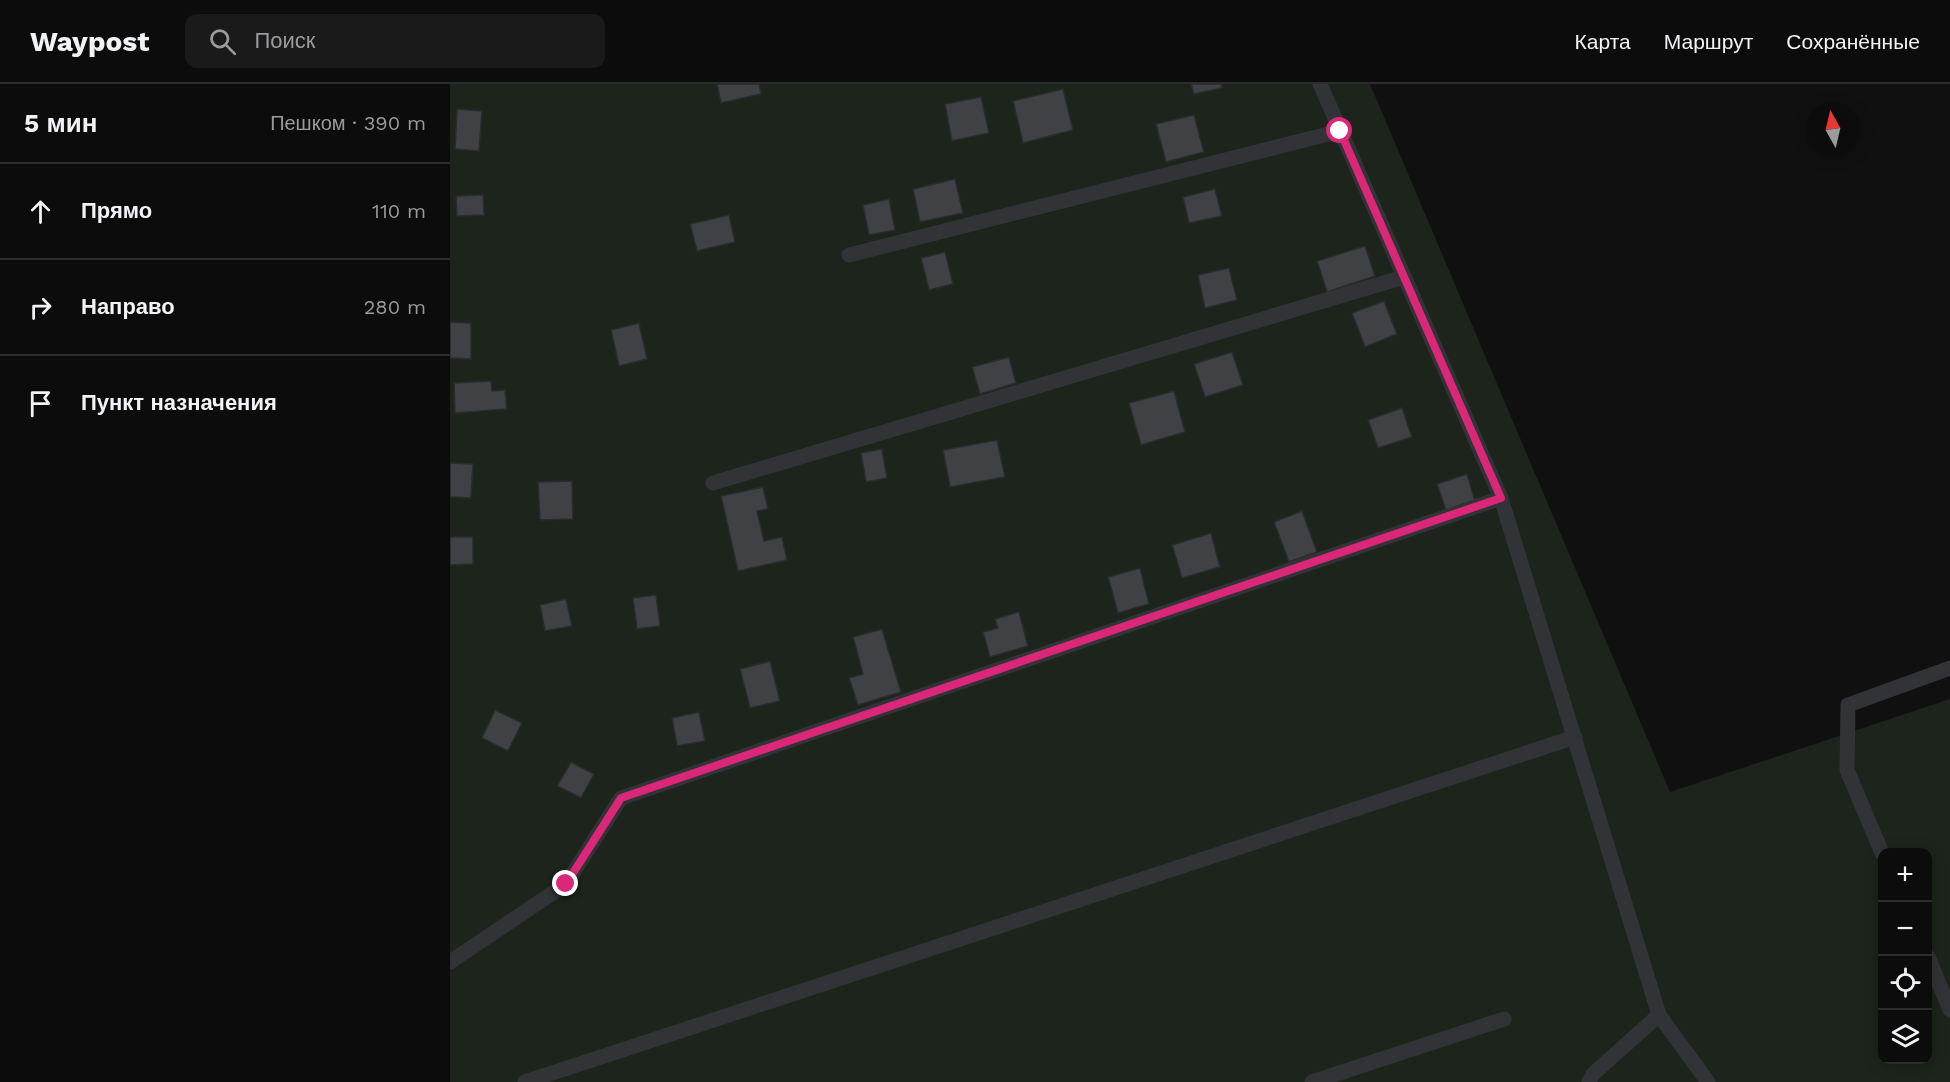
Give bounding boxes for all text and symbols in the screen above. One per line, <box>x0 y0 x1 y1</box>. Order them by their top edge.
search box <box>185 14 605 68</box>
text: Waypost <box>30 25 149 58</box>
icon: search <box>206 25 239 58</box>
text: Поиск <box>254 28 315 53</box>
text: Карта <box>1575 29 1631 54</box>
text: Маршрут <box>1664 29 1753 54</box>
text: Сохранённые <box>1786 29 1920 54</box>
north arrow <box>1806 102 1860 156</box>
text: 5 мин <box>24 108 98 138</box>
text: Пешком · 390 m <box>270 111 426 135</box>
route start <box>1326 117 1352 143</box>
icon: ahead <box>24 195 57 228</box>
text: Прямо <box>81 198 152 223</box>
text: 110 m <box>372 199 426 223</box>
icon: right <box>24 291 57 324</box>
text: Направо <box>81 294 175 319</box>
text: 280 m <box>364 295 426 319</box>
icon: arrive <box>24 387 57 420</box>
text: Пункт назначения <box>81 390 277 415</box>
map controls <box>1878 848 1932 1064</box>
button: + <box>1878 848 1932 902</box>
route end <box>552 870 578 896</box>
button: − <box>1878 902 1932 956</box>
button: locate <box>1878 956 1932 1010</box>
button: layers <box>1878 1010 1932 1064</box>

